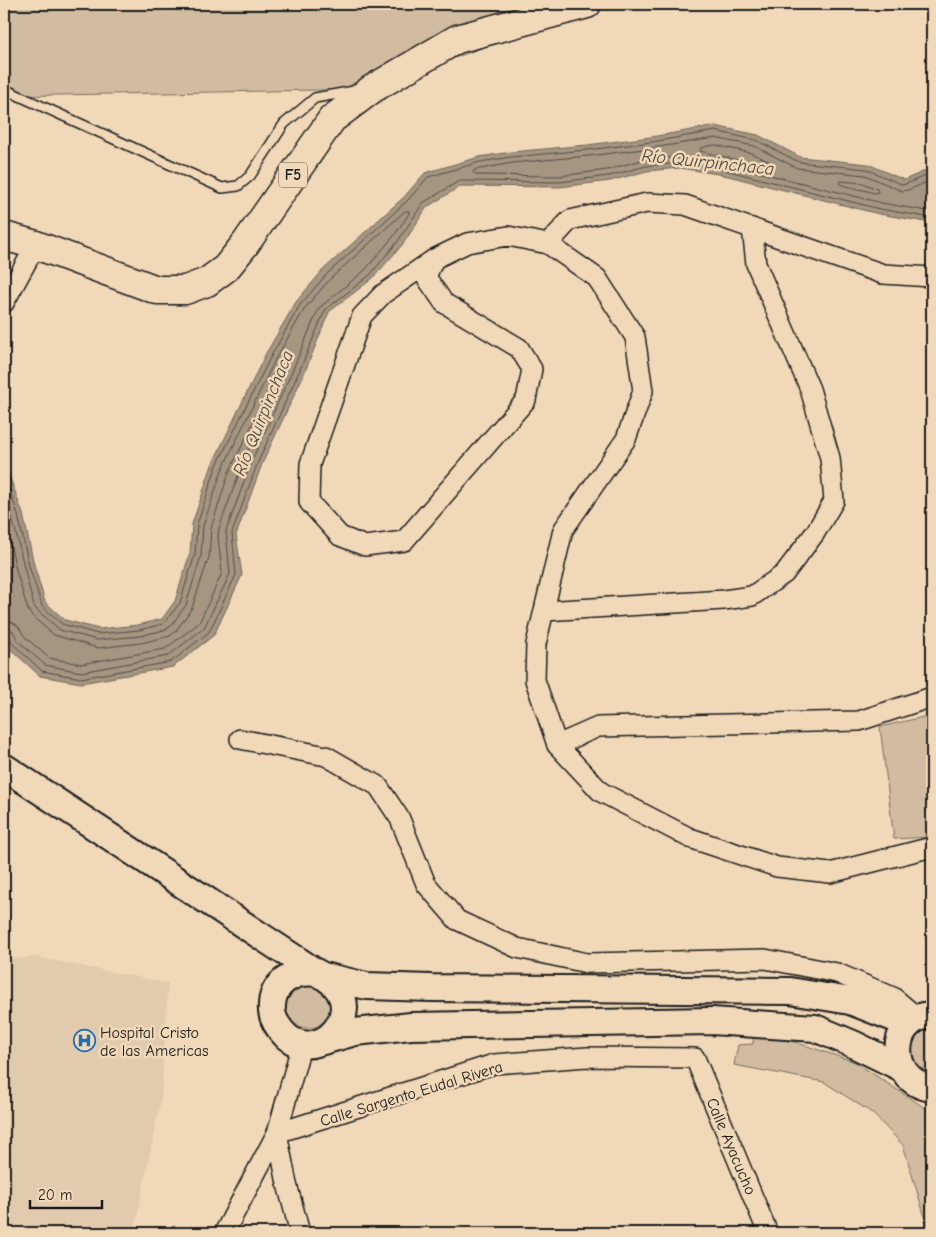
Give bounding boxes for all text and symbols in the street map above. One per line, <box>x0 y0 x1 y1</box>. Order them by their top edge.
water label: Río Quirpinchaca <box>641 145 775 180</box>
road number: F5 <box>279 162 307 188</box>
water label: Río Quirpinchaca <box>229 348 298 479</box>
place label: Hospital Cristo de las Americas <box>100 1024 209 1060</box>
hospital icon: Hospital Cristo de las Americas <box>72 1029 96 1053</box>
street label: Calle Sargento Eudal Rivera <box>318 1058 505 1130</box>
street label: Calle Ayacucho <box>703 1095 760 1198</box>
scale bar <box>30 1177 102 1209</box>
text: 20 m <box>38 1186 72 1204</box>

